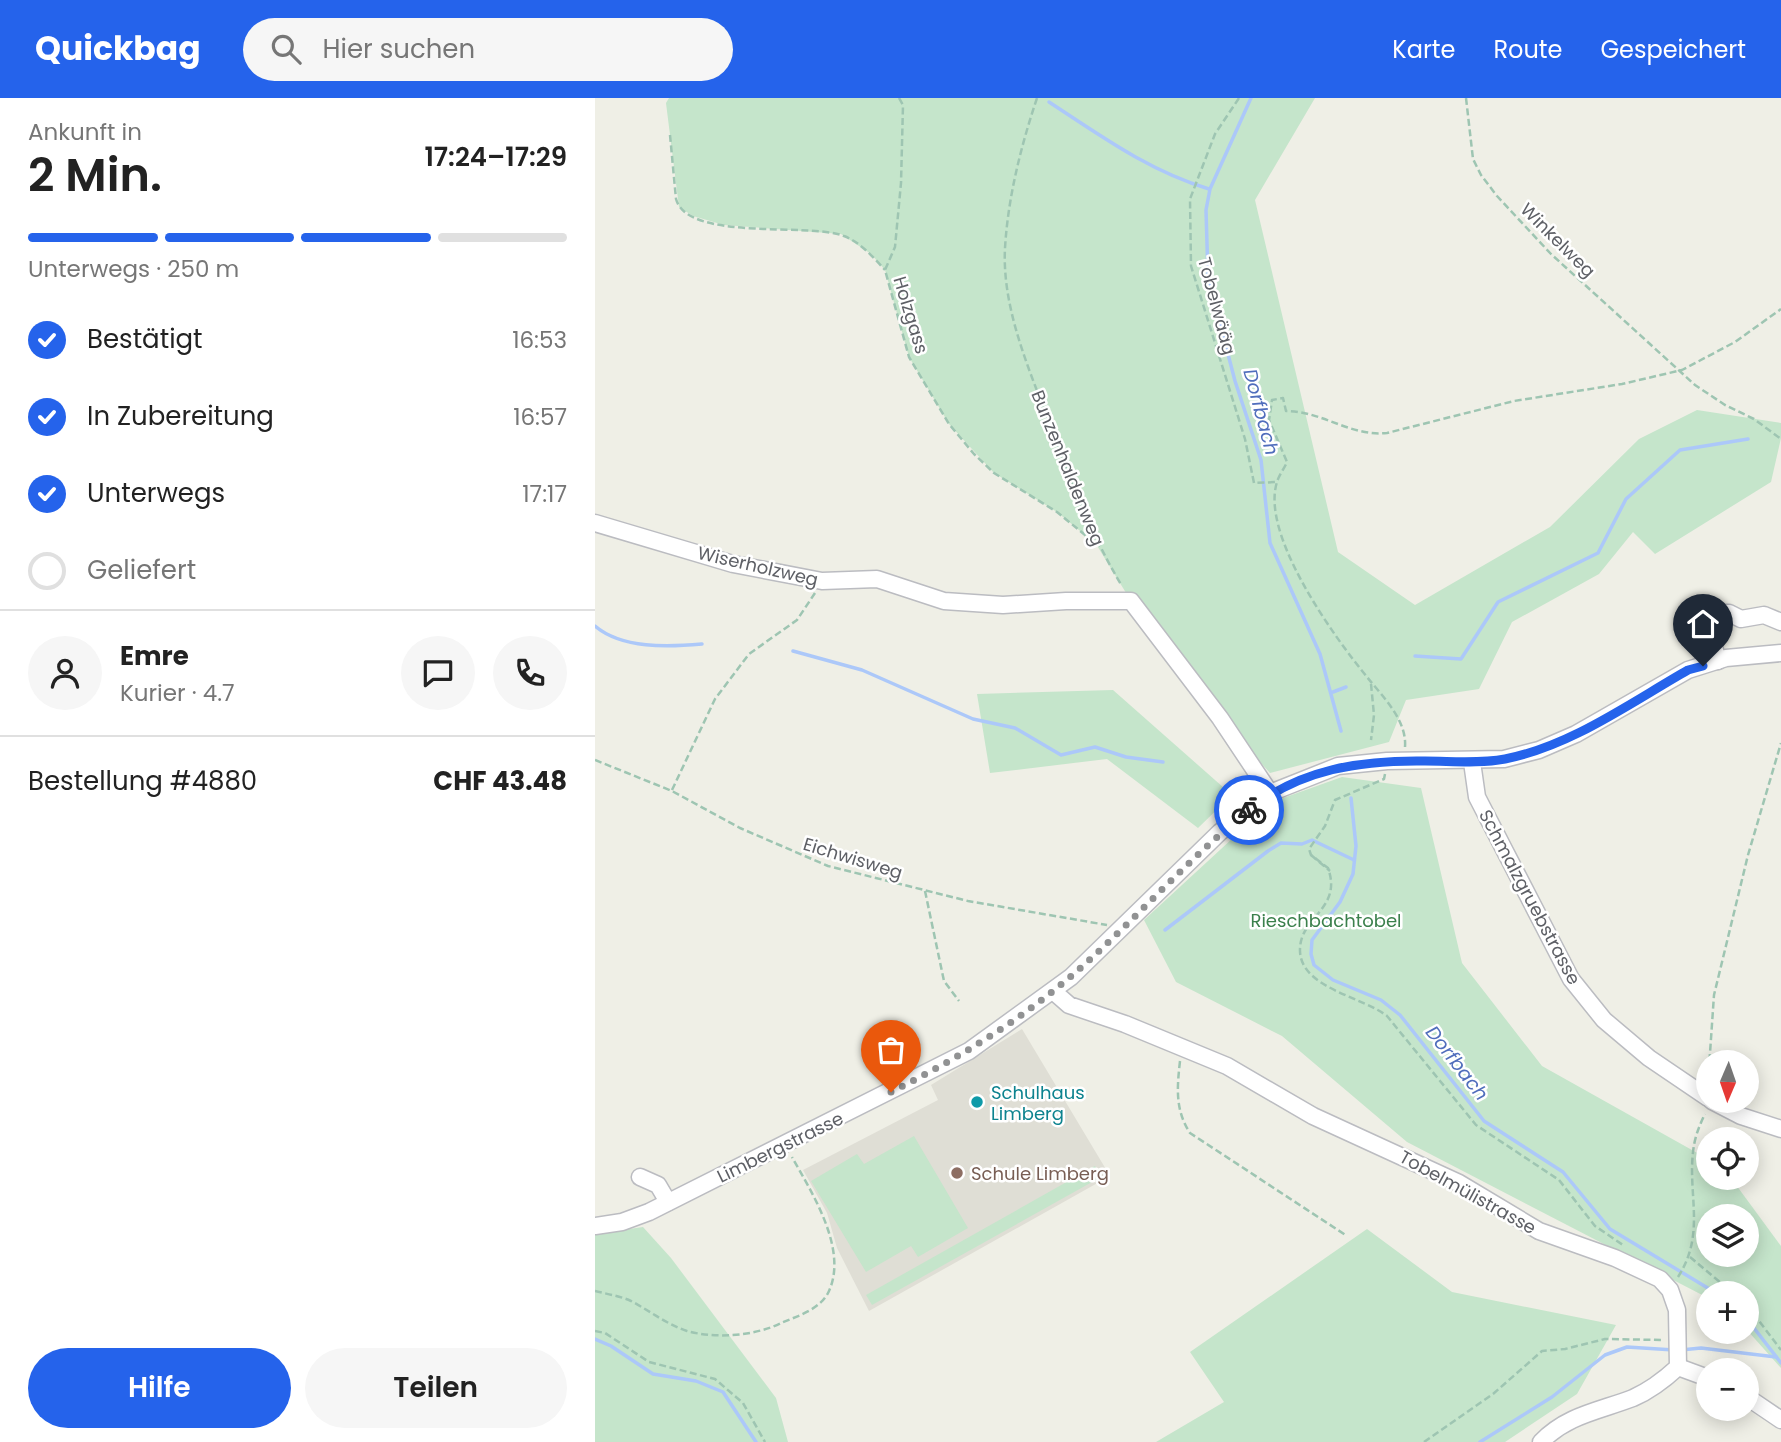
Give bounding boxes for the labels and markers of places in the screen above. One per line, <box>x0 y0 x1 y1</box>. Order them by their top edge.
pin <box>1673 594 1733 666</box>
pin <box>861 1020 921 1092</box>
place label: Schulhaus Limberg <box>991 1080 1085 1126</box>
marker: Schulhaus Limberg <box>969 1094 985 1110</box>
place label: Schule Limberg <box>971 1161 1109 1186</box>
marker: Schule Limberg <box>949 1165 965 1181</box>

